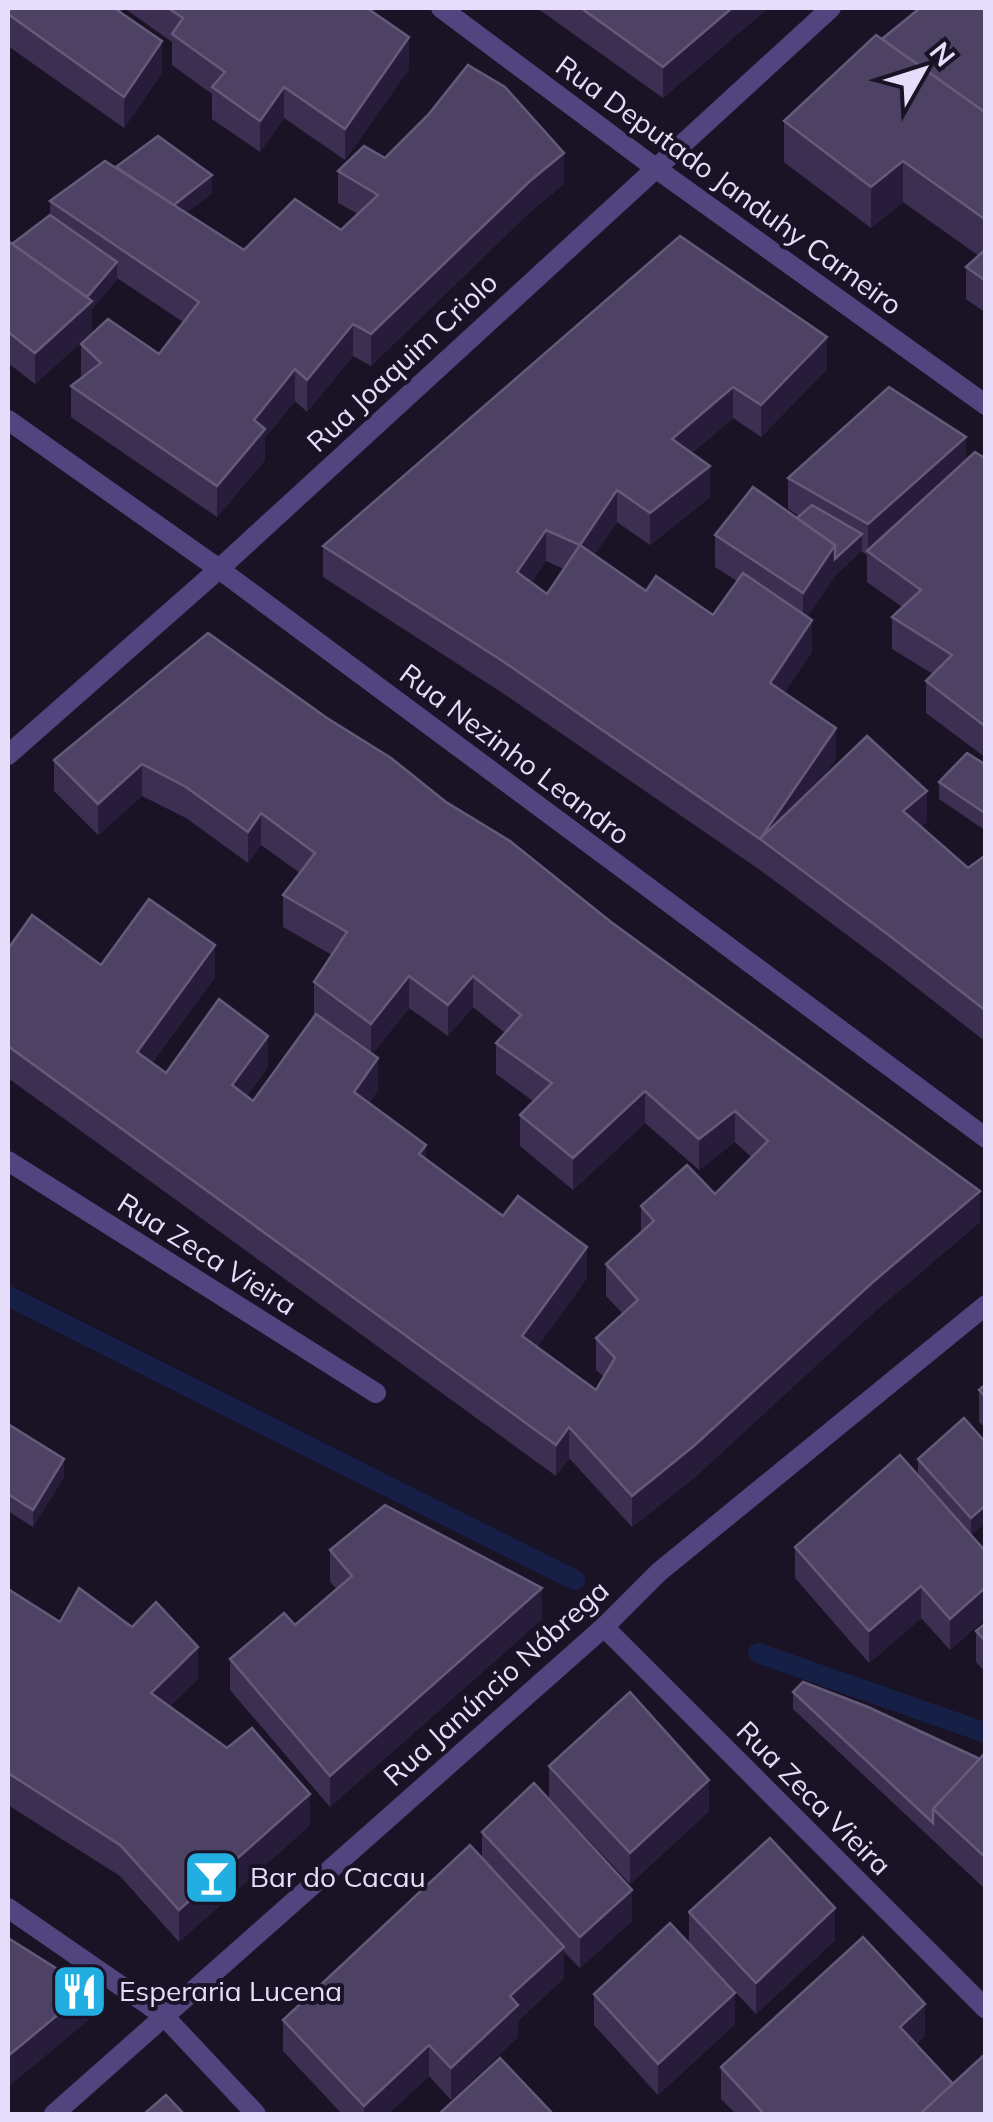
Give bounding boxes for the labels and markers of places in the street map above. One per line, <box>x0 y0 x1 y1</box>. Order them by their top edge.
bar icon: Bar do Cacau <box>181 1847 241 1907</box>
place label: Bar do Cacau <box>250 1859 426 1894</box>
restaurant icon: Esperaria Lucena <box>50 1961 110 2021</box>
place label: Esperaria Lucena <box>119 1973 342 2008</box>

